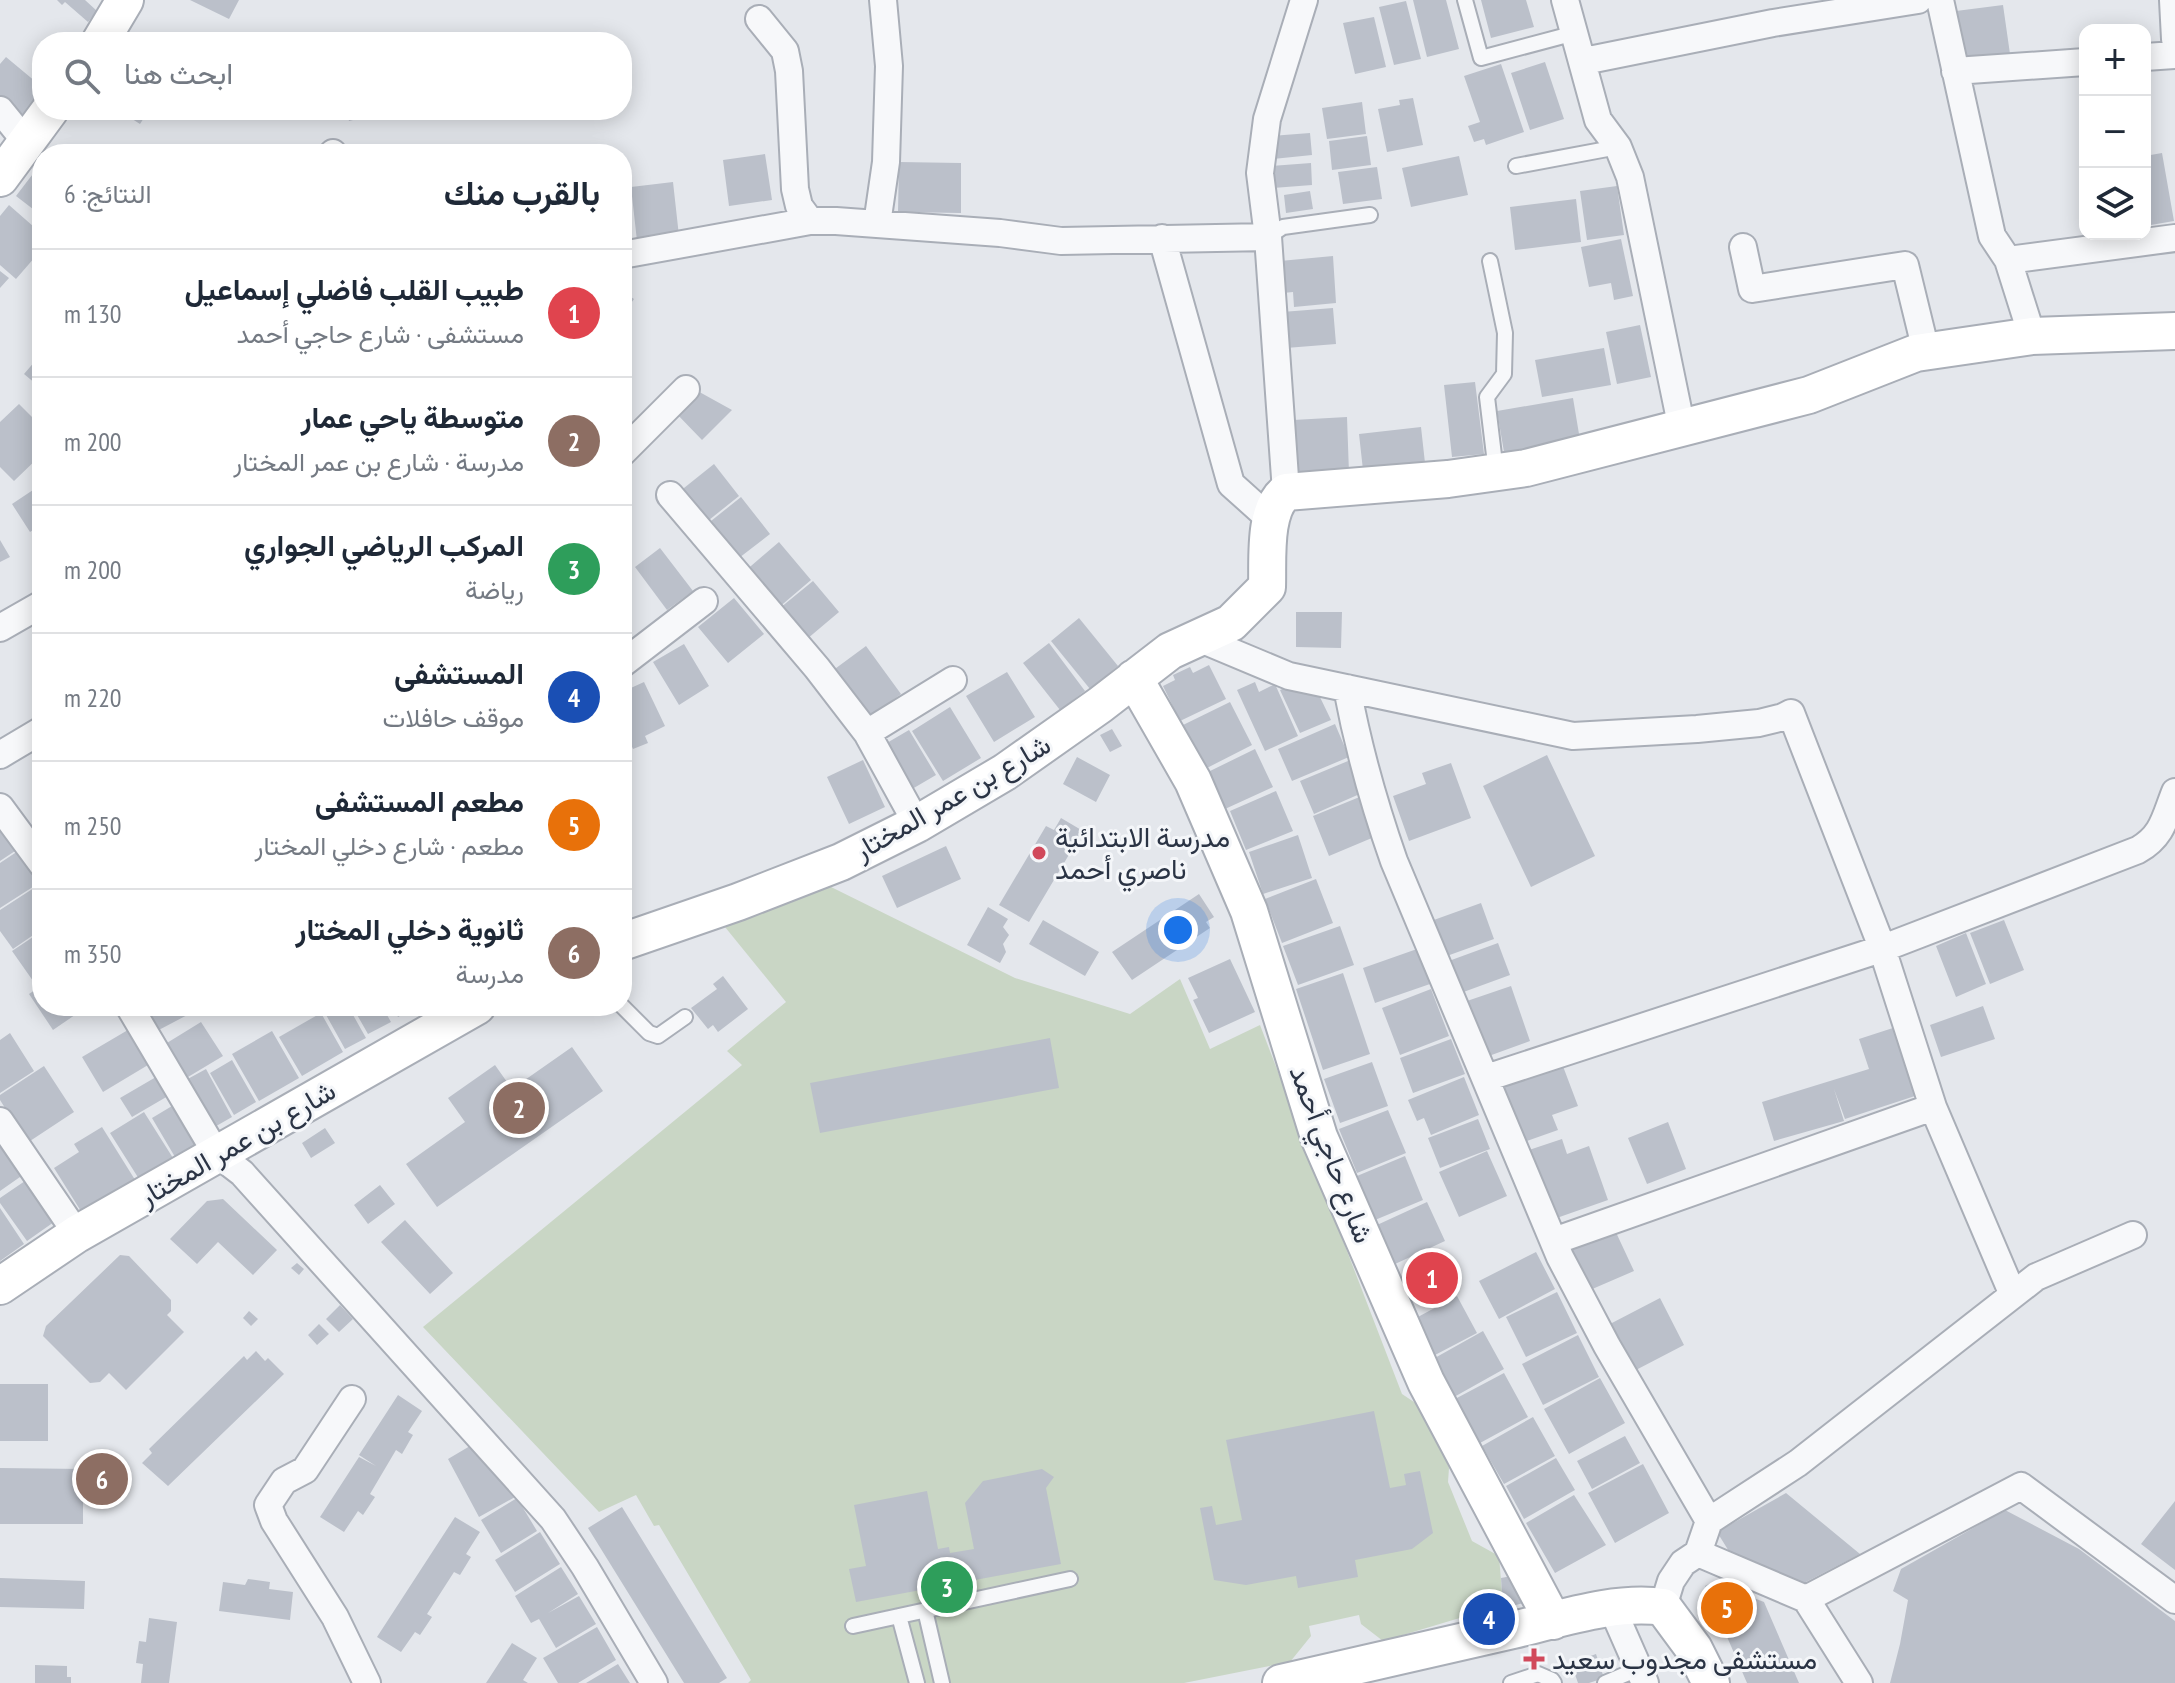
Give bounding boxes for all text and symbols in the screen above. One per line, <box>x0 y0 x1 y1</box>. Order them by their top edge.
map controls <box>2079 24 2151 240</box>
button: + <box>2079 24 2151 96</box>
search box <box>32 32 632 120</box>
text: ابحث هنا <box>124 53 233 92</box>
icon: search <box>60 54 104 98</box>
button: − <box>2079 96 2151 168</box>
button: layers <box>2079 168 2151 240</box>
text: بالقرب منك <box>444 170 600 214</box>
text: النتائج: 6 <box>64 177 151 210</box>
text: طبيب القلب فاضلي إسماعيل <box>184 269 524 308</box>
text: 130 m <box>64 297 122 330</box>
text: 1 <box>568 297 580 330</box>
text: مستشفى · شارع حاجي أحمد <box>237 317 524 350</box>
text: متوسطة ياحي عمار <box>301 397 524 436</box>
text: 200 m <box>64 425 122 458</box>
text: 2 <box>568 425 580 458</box>
text: مدرسة · شارع بن عمر المختار <box>233 445 524 478</box>
text: المركب الرياضي الجواري <box>244 525 524 564</box>
text: 200 m <box>64 553 122 586</box>
text: 3 <box>568 553 580 586</box>
text: رياضة <box>465 573 524 606</box>
text: المستشفى <box>394 653 524 692</box>
text: 220 m <box>64 681 122 714</box>
text: 4 <box>568 681 580 714</box>
text: موقف حافلات <box>383 701 524 734</box>
street label: شارع بن عمر المختار <box>846 725 1057 869</box>
text: مطعم المستشفى <box>315 781 524 820</box>
text: 250 m <box>64 809 122 842</box>
text: 5 <box>568 809 580 842</box>
place label: مدرسة الابتدائية ناصري أحمد <box>1055 818 1230 892</box>
text: مطعم · شارع دخلي المختار <box>255 829 524 862</box>
marker: مدرسة الابتدائية ناصري أحمد <box>1030 844 1048 862</box>
text: ثانوية دخلي المختار <box>296 909 524 948</box>
your location <box>1158 910 1198 950</box>
text: 350 m <box>64 937 122 970</box>
text: 6 <box>568 937 580 970</box>
text: مدرسة <box>455 957 524 990</box>
street label: شارع حاجي أحمد <box>1277 1060 1383 1250</box>
street label: شارع بن عمر المختار <box>131 1071 342 1215</box>
pin: 2 <box>493 1078 545 1138</box>
pin: 1 <box>1406 1248 1458 1308</box>
pin: 6 <box>76 1449 128 1509</box>
pin: 3 <box>921 1557 973 1617</box>
pin: 5 <box>1701 1578 1753 1638</box>
pin: 4 <box>1463 1589 1515 1649</box>
place label: مستشفى مجدوب سعيد <box>1552 1640 1817 1677</box>
marker: مستشفى مجدوب سعيد <box>1523 1648 1545 1670</box>

